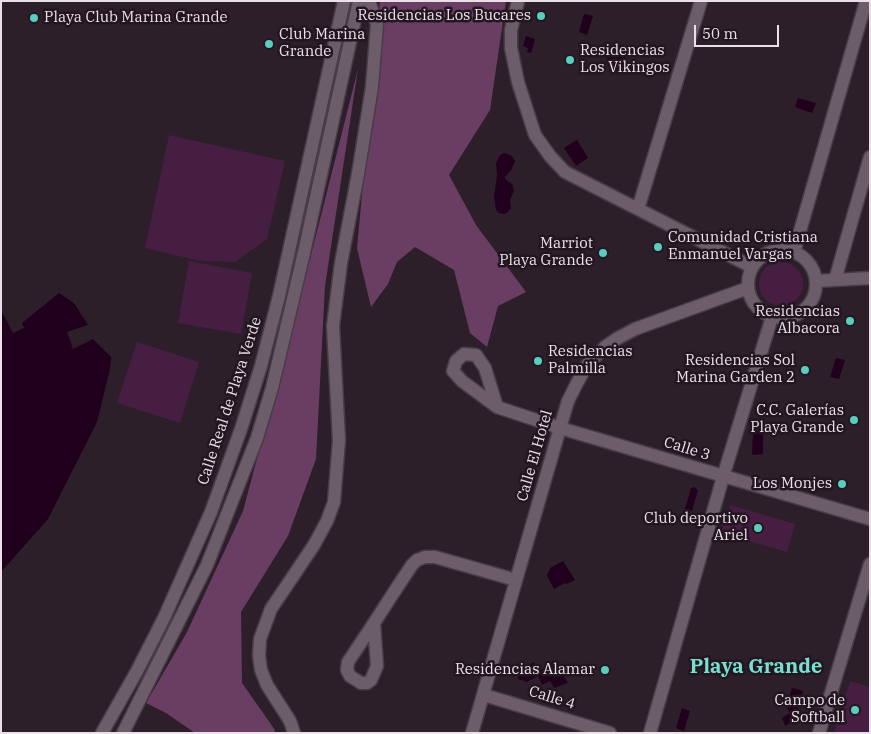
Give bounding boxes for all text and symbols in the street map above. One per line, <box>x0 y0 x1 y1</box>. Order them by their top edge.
place label: Residencias Los Bucares <box>358 7 531 25</box>
place label: Playa Club Marina Grande <box>44 9 228 27</box>
marker: Residencias Los Bucares <box>535 10 547 22</box>
marker: Playa Club Marina Grande <box>28 12 40 24</box>
scale bar <box>696 15 781 47</box>
text: 50 m <box>702 24 738 43</box>
place label: Club Marina Grande <box>279 26 365 61</box>
marker: Club Marina Grande <box>263 38 275 50</box>
place label: Residencias Los Vikingos <box>580 42 669 77</box>
marker: Residencias Los Vikingos <box>564 54 576 66</box>
place label: Comunidad Cristiana Enmanuel Vargas <box>668 229 818 264</box>
place label: Marriot Playa Grande <box>499 235 593 270</box>
marker: Comunidad Cristiana Enmanuel Vargas <box>652 241 664 253</box>
marker: Marriot Playa Grande <box>597 247 609 259</box>
place label: Residencias Albacora <box>755 303 840 338</box>
street label: Calle Real de Playa Verde <box>194 315 266 487</box>
marker: Residencias Albacora <box>844 315 856 327</box>
place label: Residencias Palmilla <box>548 343 633 378</box>
place label: Residencias Sol Marina Garden 2 <box>676 352 795 387</box>
marker: Residencias Palmilla <box>532 355 544 367</box>
marker: Residencias Sol Marina Garden 2 <box>799 364 811 376</box>
place label: C.C. Galerías Playa Grande <box>750 402 844 437</box>
street label: Calle El Hotel <box>513 408 557 504</box>
marker: C.C. Galerías Playa Grande <box>848 414 860 426</box>
street label: Calle 3 <box>662 433 712 465</box>
place label: Los Monjes <box>753 475 832 493</box>
marker: Los Monjes <box>836 478 848 490</box>
place label: Club deportivo Ariel <box>644 510 748 545</box>
marker: Club deportivo Ariel <box>752 522 764 534</box>
district label: Playa Grande <box>690 655 822 679</box>
place label: Residencias Alamar <box>455 661 595 679</box>
marker: Residencias Alamar <box>599 664 611 676</box>
street label: Calle 4 <box>527 682 577 714</box>
place label: Campo de Softball <box>774 692 845 727</box>
marker: Campo de Softball <box>849 704 861 716</box>

